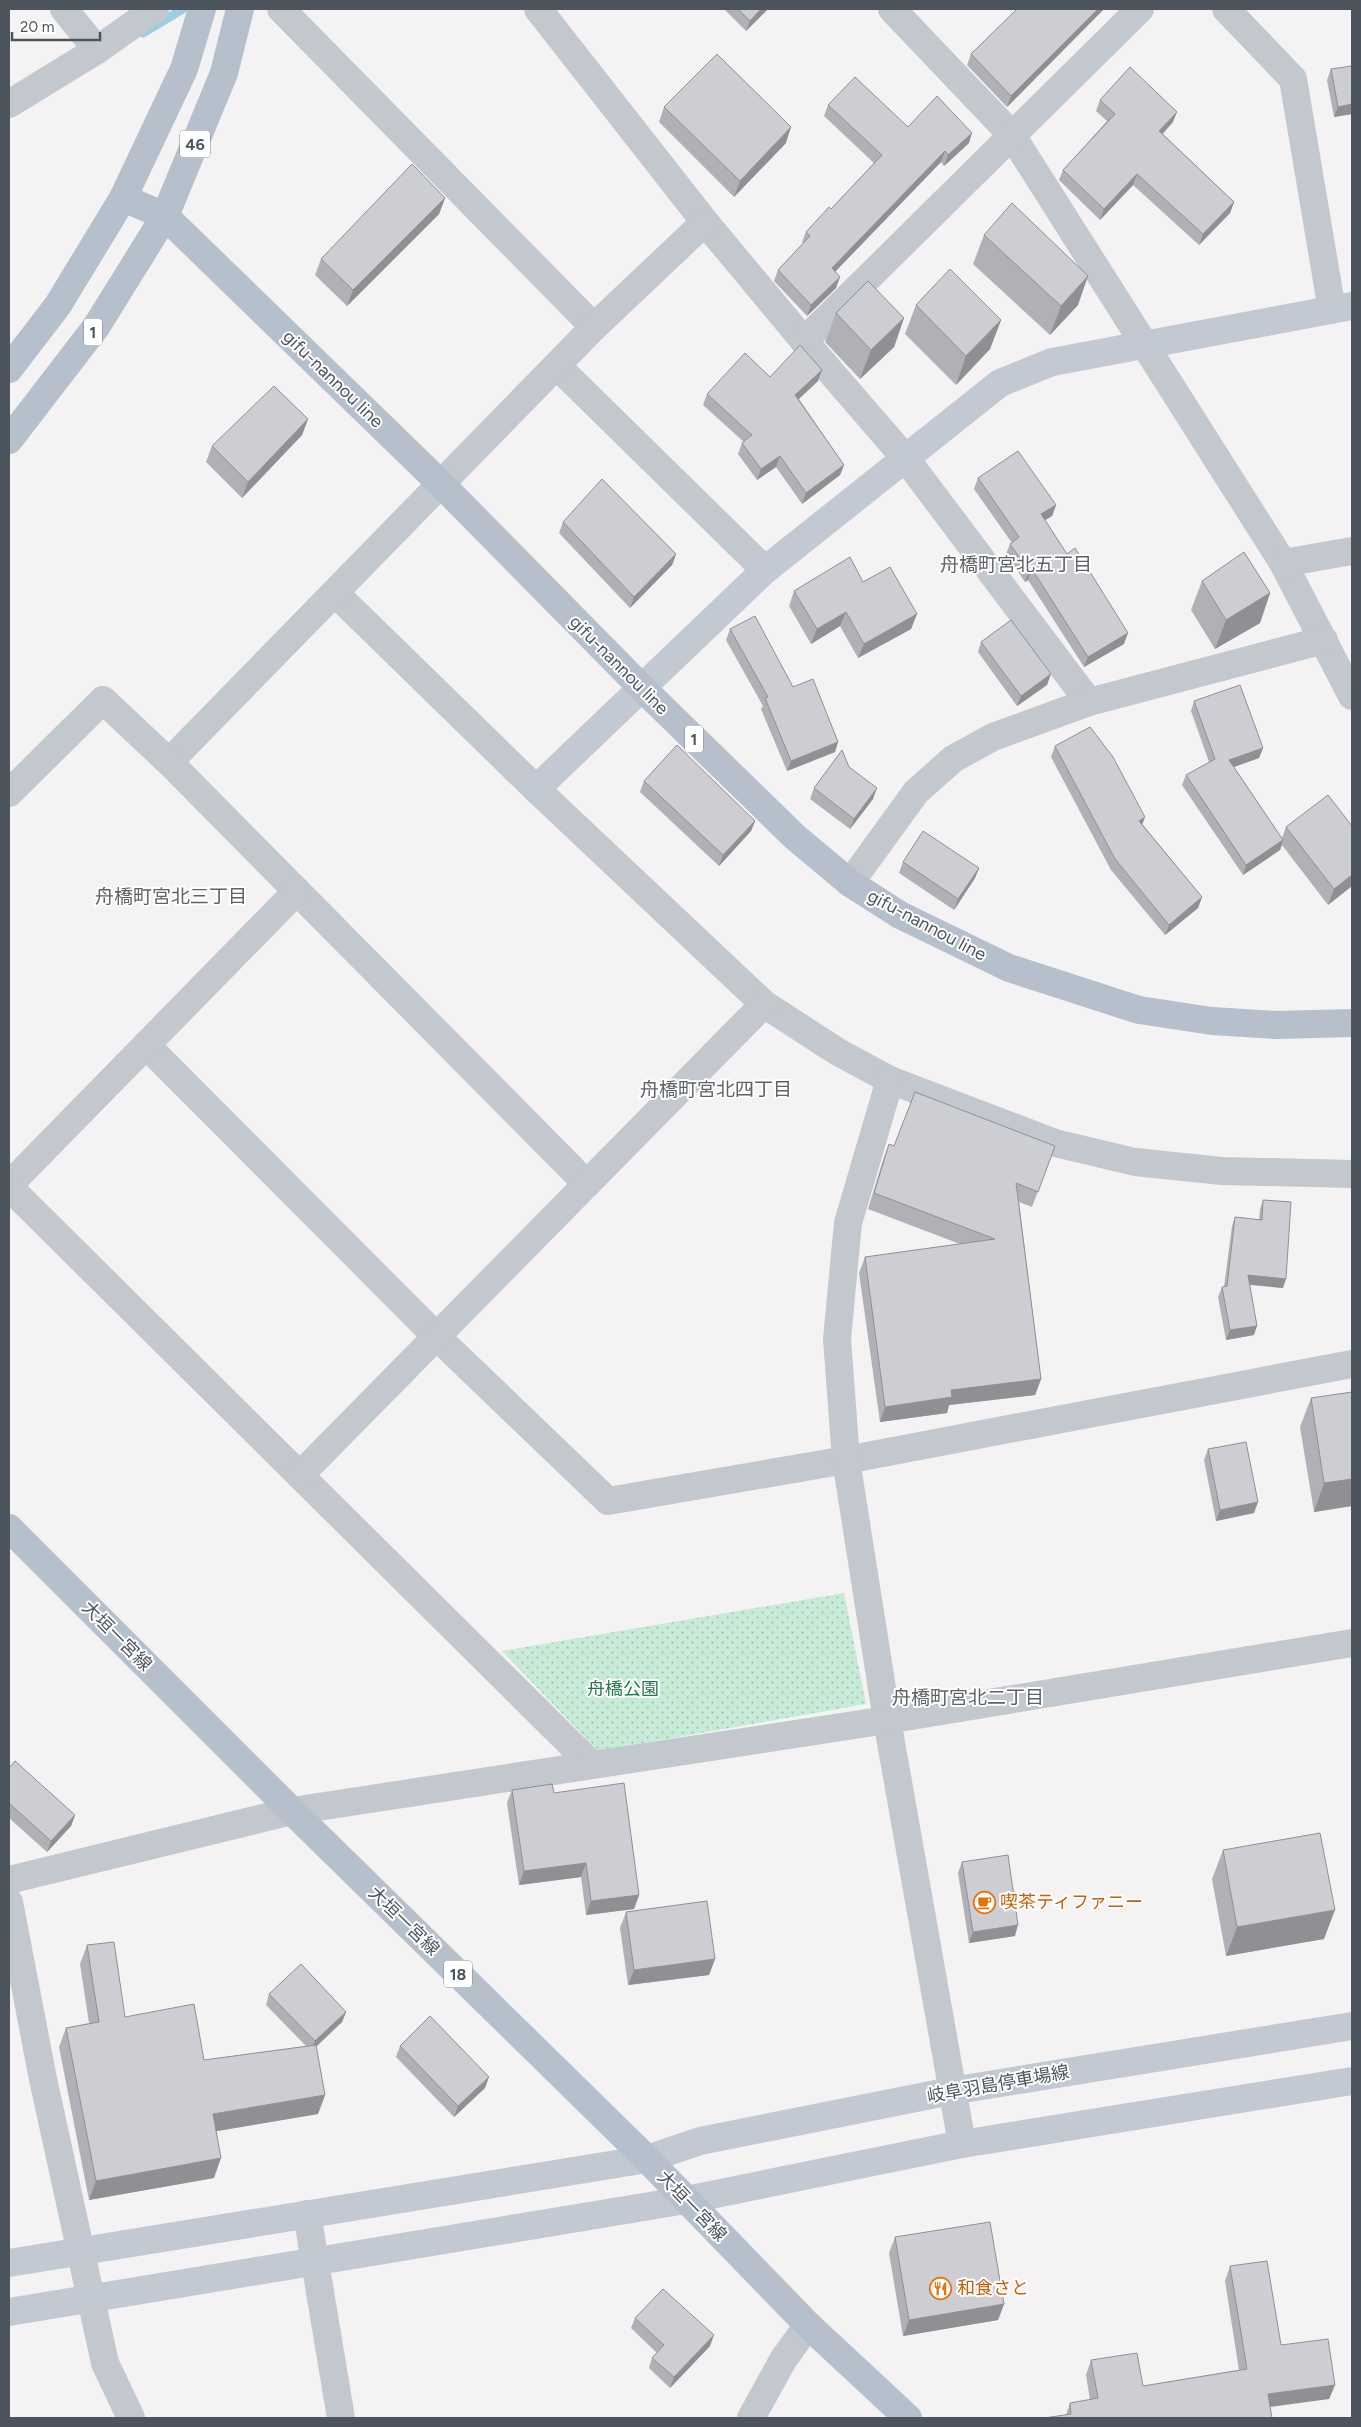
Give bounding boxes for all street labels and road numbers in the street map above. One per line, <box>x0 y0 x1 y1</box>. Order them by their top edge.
road number: 46 <box>180 130 210 158</box>
road number: 1 <box>84 318 102 346</box>
street label: gifu-nannou line <box>278 326 388 433</box>
street label: gifu-nannou line <box>565 611 673 719</box>
road number: 1 <box>685 726 703 752</box>
street label: gifu-nannou line <box>864 884 990 966</box>
street label: 大垣一宮線 <box>77 1596 157 1676</box>
street label: 大垣一宮線 <box>364 1882 444 1960</box>
road number: 18 <box>444 1960 472 1988</box>
street label: 岐阜羽島停車場線 <box>925 2061 1071 2107</box>
street label: 大垣一宮線 <box>653 2166 731 2246</box>

